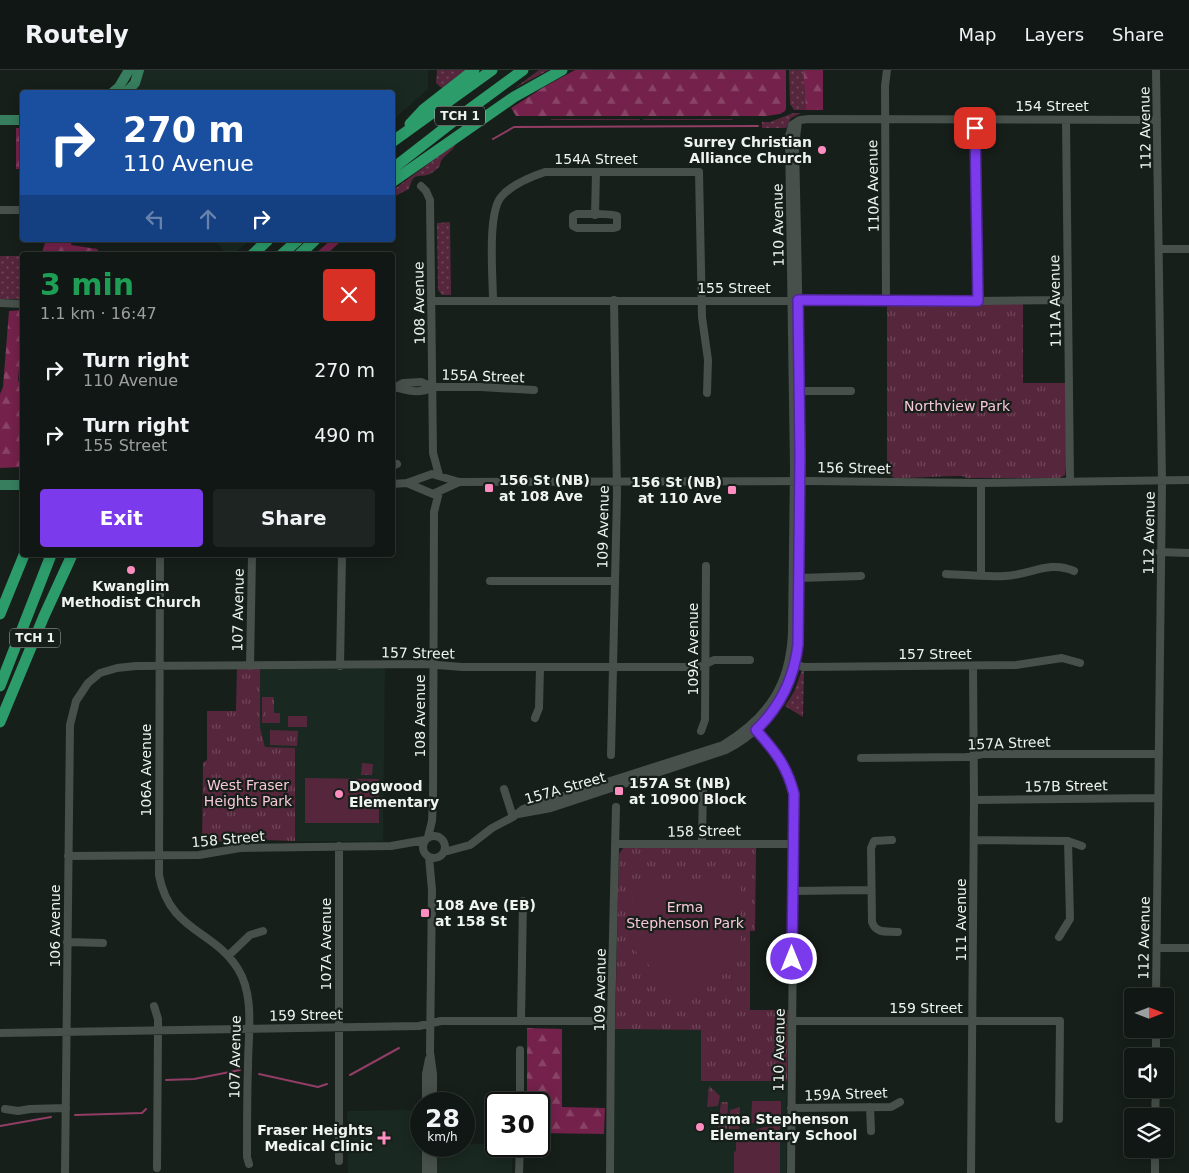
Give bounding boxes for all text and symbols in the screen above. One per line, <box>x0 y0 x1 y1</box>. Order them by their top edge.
text: Routely <box>25 21 129 49</box>
text: Map <box>958 24 996 45</box>
text: Layers <box>1024 24 1084 45</box>
text: Share <box>1112 24 1164 45</box>
street label: 112 Avenue <box>1136 86 1154 170</box>
street label: 154 Street <box>1015 98 1089 114</box>
road number: TCH 1 <box>435 106 485 126</box>
pin <box>954 107 996 149</box>
icon: right <box>40 110 105 175</box>
text: 270 m <box>123 110 245 150</box>
icon: arrive <box>961 114 989 142</box>
place label: Surrey Christian Alliance Church <box>683 134 812 166</box>
street label: 110A Avenue <box>864 139 882 233</box>
marker: Surrey Christian Alliance Church <box>816 144 828 156</box>
text: 110 Avenue <box>123 151 254 176</box>
street label: 154A Street <box>554 151 638 167</box>
street label: 110 Avenue <box>769 183 787 267</box>
icon: left <box>141 205 169 233</box>
icon: ahead <box>194 205 222 233</box>
icon: right <box>247 205 275 233</box>
street label: 111A Avenue <box>1046 254 1064 348</box>
street label: 108 Avenue <box>410 261 428 345</box>
text: 3 min <box>40 267 134 302</box>
button: close <box>323 269 375 321</box>
street label: 155 Street <box>697 280 771 296</box>
text: 1.1 km · 16:47 <box>40 304 157 323</box>
text: Turn right <box>83 349 189 371</box>
icon: right <box>40 356 68 384</box>
text: 270 m <box>314 359 375 381</box>
street label: 155A Street <box>441 367 525 385</box>
text: 110 Avenue <box>83 371 178 390</box>
park label: Northview Park <box>904 398 1011 414</box>
text: Turn right <box>83 414 189 436</box>
icon: right <box>40 421 68 449</box>
text: 490 m <box>314 424 375 446</box>
text: 155 Street <box>83 436 167 455</box>
street label: 156 Street <box>817 459 891 477</box>
place label: 156 St (NB) at 108 Ave <box>499 472 590 504</box>
place label: 156 St (NB) at 110 Ave <box>631 474 722 506</box>
marker: 156 St (NB) at 108 Ave <box>483 482 495 494</box>
marker: 156 St (NB) at 110 Ave <box>726 484 738 496</box>
street label: 109 Avenue <box>594 485 612 569</box>
button: Exit <box>40 489 203 547</box>
button: Share <box>213 489 375 547</box>
street label: 112 Avenue <box>1140 491 1158 575</box>
marker: Kwanglim Methodist Church <box>125 564 137 576</box>
street label: 107 Avenue <box>229 568 247 652</box>
place label: Kwanglim Methodist Church <box>61 578 201 610</box>
street label: 109A Avenue <box>685 603 701 695</box>
road number: TCH 1 <box>10 628 60 648</box>
street label: 157 Street <box>381 644 455 662</box>
street label: 157 Street <box>898 646 972 662</box>
street label: 108 Avenue <box>412 674 428 758</box>
street label: 106A Avenue <box>138 724 154 816</box>
street label: 157A Street <box>967 734 1051 752</box>
street label: 157A Street <box>523 769 608 807</box>
place label: 157A St (NB) at 10900 Block <box>629 775 747 807</box>
park label: West Fraser Heights Park <box>204 777 293 809</box>
street label: 157B Street <box>1024 777 1108 795</box>
place label: Dogwood Elementary <box>349 778 439 810</box>
marker: 157A St (NB) at 10900 Block <box>613 785 625 797</box>
marker: Dogwood Elementary <box>333 788 345 800</box>
street label: 158 Street <box>667 822 741 840</box>
street label: 158 Street <box>191 828 266 850</box>
street label: 111 Avenue <box>953 878 969 962</box>
street label: 106 Avenue <box>47 884 63 968</box>
street label: 112 Avenue <box>1135 896 1153 980</box>
place label: 108 Ave (EB) at 158 St <box>435 897 536 929</box>
street label: 107A Avenue <box>318 898 334 990</box>
park label: Erma Stephenson Park <box>626 899 745 931</box>
marker: 108 Ave (EB) at 158 St <box>419 907 431 919</box>
position arrow <box>765 932 817 984</box>
street label: 109 Avenue <box>591 948 609 1032</box>
north arrow <box>1124 988 1174 1038</box>
map controls <box>1124 988 1174 1158</box>
street label: 159 Street <box>889 1000 963 1016</box>
street label: 159 Street <box>269 1006 343 1024</box>
street label: 110 Avenue <box>770 1008 788 1092</box>
street label: 107 Avenue <box>226 1015 244 1099</box>
button: sound <box>1124 1048 1174 1098</box>
street label: 159A Street <box>804 1085 888 1103</box>
speed limit sign: 30 <box>485 1092 550 1157</box>
text: 28 <box>425 1104 460 1133</box>
button: layers <box>1124 1108 1174 1158</box>
place label: Erma Stephenson Elementary School <box>710 1111 857 1143</box>
marker: Erma Stephenson Elementary School <box>694 1121 706 1133</box>
place label: Fraser Heights Medical Clinic <box>257 1122 373 1154</box>
text: km/h <box>427 1130 458 1144</box>
marker: Fraser Heights Medical Clinic <box>377 1131 391 1145</box>

